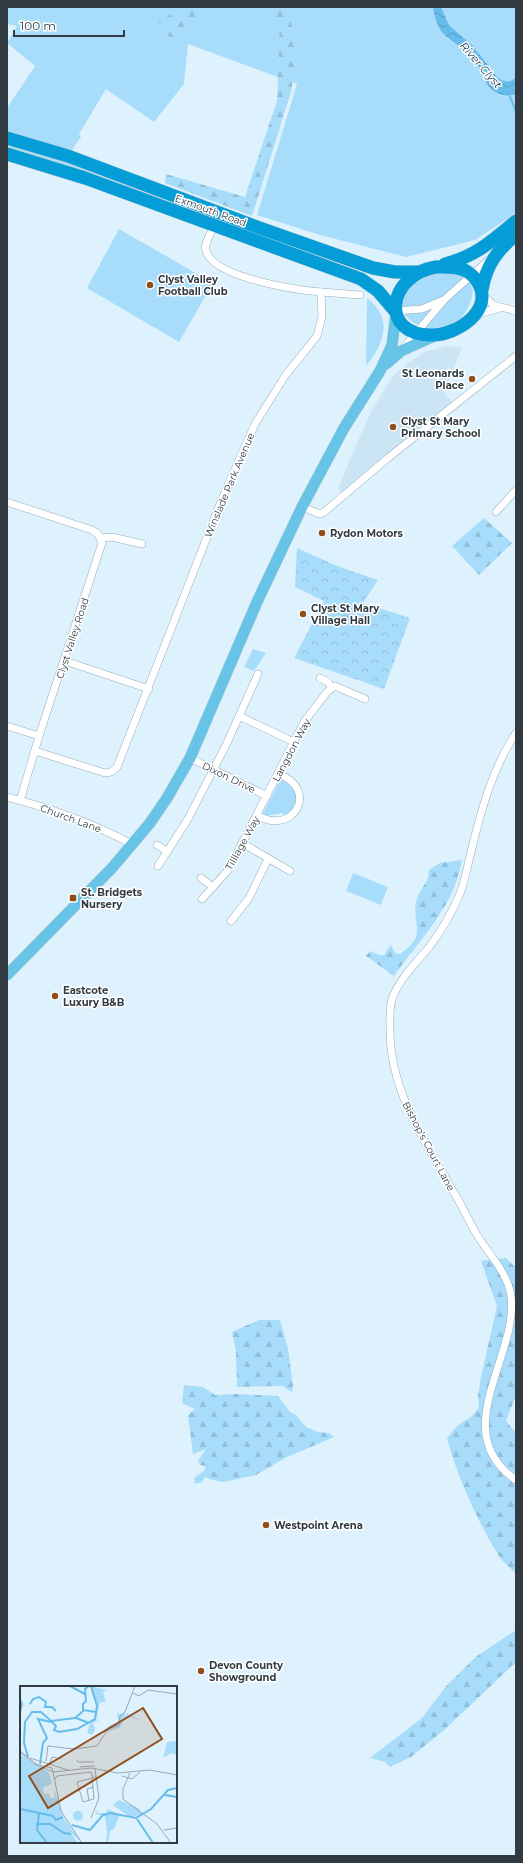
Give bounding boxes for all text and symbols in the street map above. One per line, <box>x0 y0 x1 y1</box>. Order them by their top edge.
scale bar <box>14 12 124 38</box>
text: 100 m <box>20 18 56 33</box>
water label: River Clyst <box>457 39 505 92</box>
street label: Exmouth Road <box>173 192 248 229</box>
place label: Clyst Valley Football Club <box>158 273 228 298</box>
marker: Clyst Valley Football Club <box>145 280 155 290</box>
place label: St Leonards Place <box>402 367 465 392</box>
marker: St Leonards Place <box>467 374 477 384</box>
place label: Clyst St Mary Primary School <box>401 415 481 440</box>
marker: Clyst St Mary Primary School <box>388 422 398 432</box>
street label: Winslade Park Avenue <box>201 431 257 540</box>
place label: Rydon Motors <box>330 527 404 540</box>
marker: Rydon Motors <box>317 528 327 538</box>
street label: Clyst Valley Road <box>53 596 92 680</box>
place label: Clyst St Mary Village Hall <box>310 602 380 627</box>
marker: Clyst St Mary Village Hall <box>298 609 308 619</box>
street label: Langdon Way <box>269 716 314 784</box>
street label: Dixon Drive <box>200 759 258 796</box>
street label: Church Lane <box>39 801 103 836</box>
street label: Tilllage Way <box>222 814 263 872</box>
place label: St. Bridgets Nursery <box>81 886 143 911</box>
marker: St. Bridgets Nursery <box>68 893 78 903</box>
place label: Eastcote Luxury B&B <box>63 984 125 1009</box>
marker: Eastcote Luxury B&B <box>50 991 60 1001</box>
street label: Bishop's Court Lane <box>399 1099 458 1193</box>
place label: Westpoint Arena <box>274 1519 363 1532</box>
marker: Westpoint Arena <box>261 1520 271 1530</box>
place label: Devon County Showground <box>209 1659 284 1684</box>
marker: Devon County Showground <box>196 1666 206 1676</box>
inset map <box>20 1686 177 1843</box>

